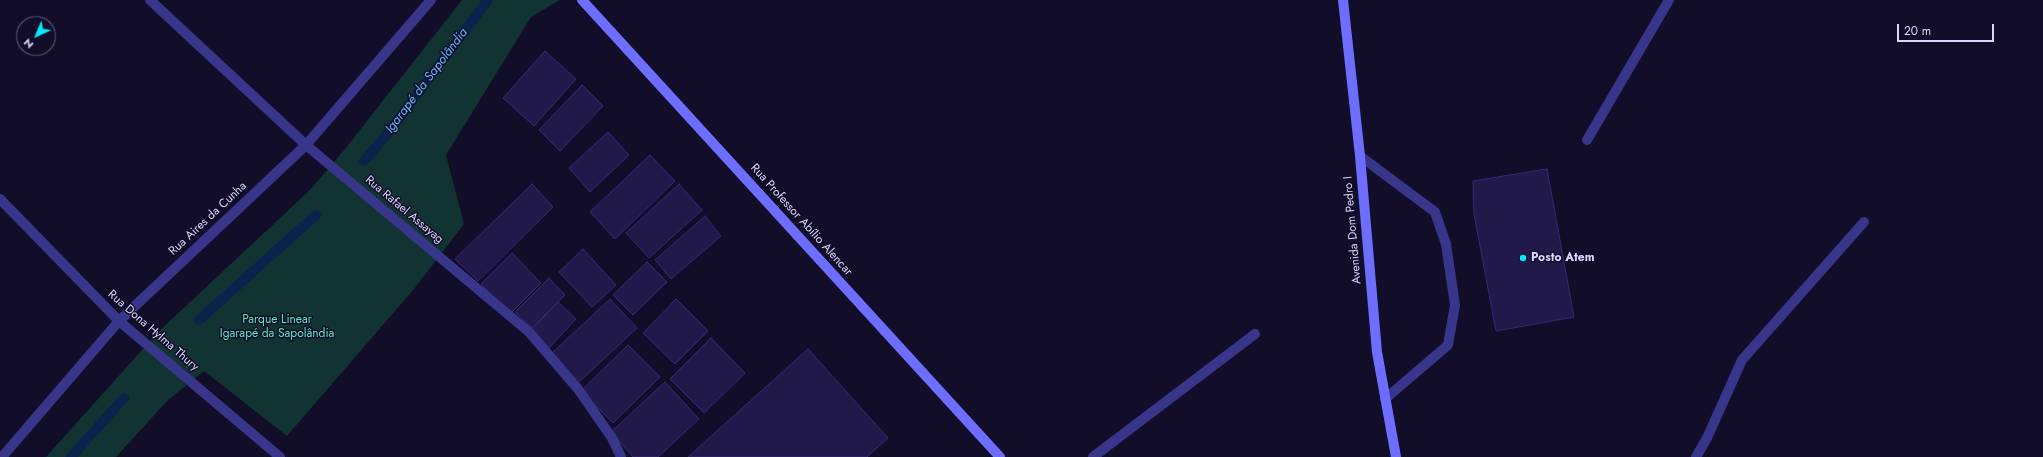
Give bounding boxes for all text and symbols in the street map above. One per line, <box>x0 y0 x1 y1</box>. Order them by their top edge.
north arrow <box>16 16 56 56</box>
scale bar <box>1899 16 1996 42</box>
text: 20 m <box>1904 22 1931 40</box>
water label: Igarapé da Sapolândia <box>382 25 472 137</box>
text: N <box>20 35 37 53</box>
street label: Rua Professor Abílio Alencar <box>747 161 855 279</box>
street label: Rua Rafael Assayag <box>362 173 446 247</box>
street label: Avenida Dom Pedro I <box>1341 175 1365 285</box>
street label: Rua Aires da Cunha <box>166 179 250 259</box>
place label: Posto Atem <box>1531 251 1595 265</box>
marker: Posto Atem <box>1518 253 1528 263</box>
street label: Rua Dona Hylma Thury <box>104 287 202 375</box>
park label: Parque Linear Igarapé da Sapolândia <box>220 313 334 341</box>

